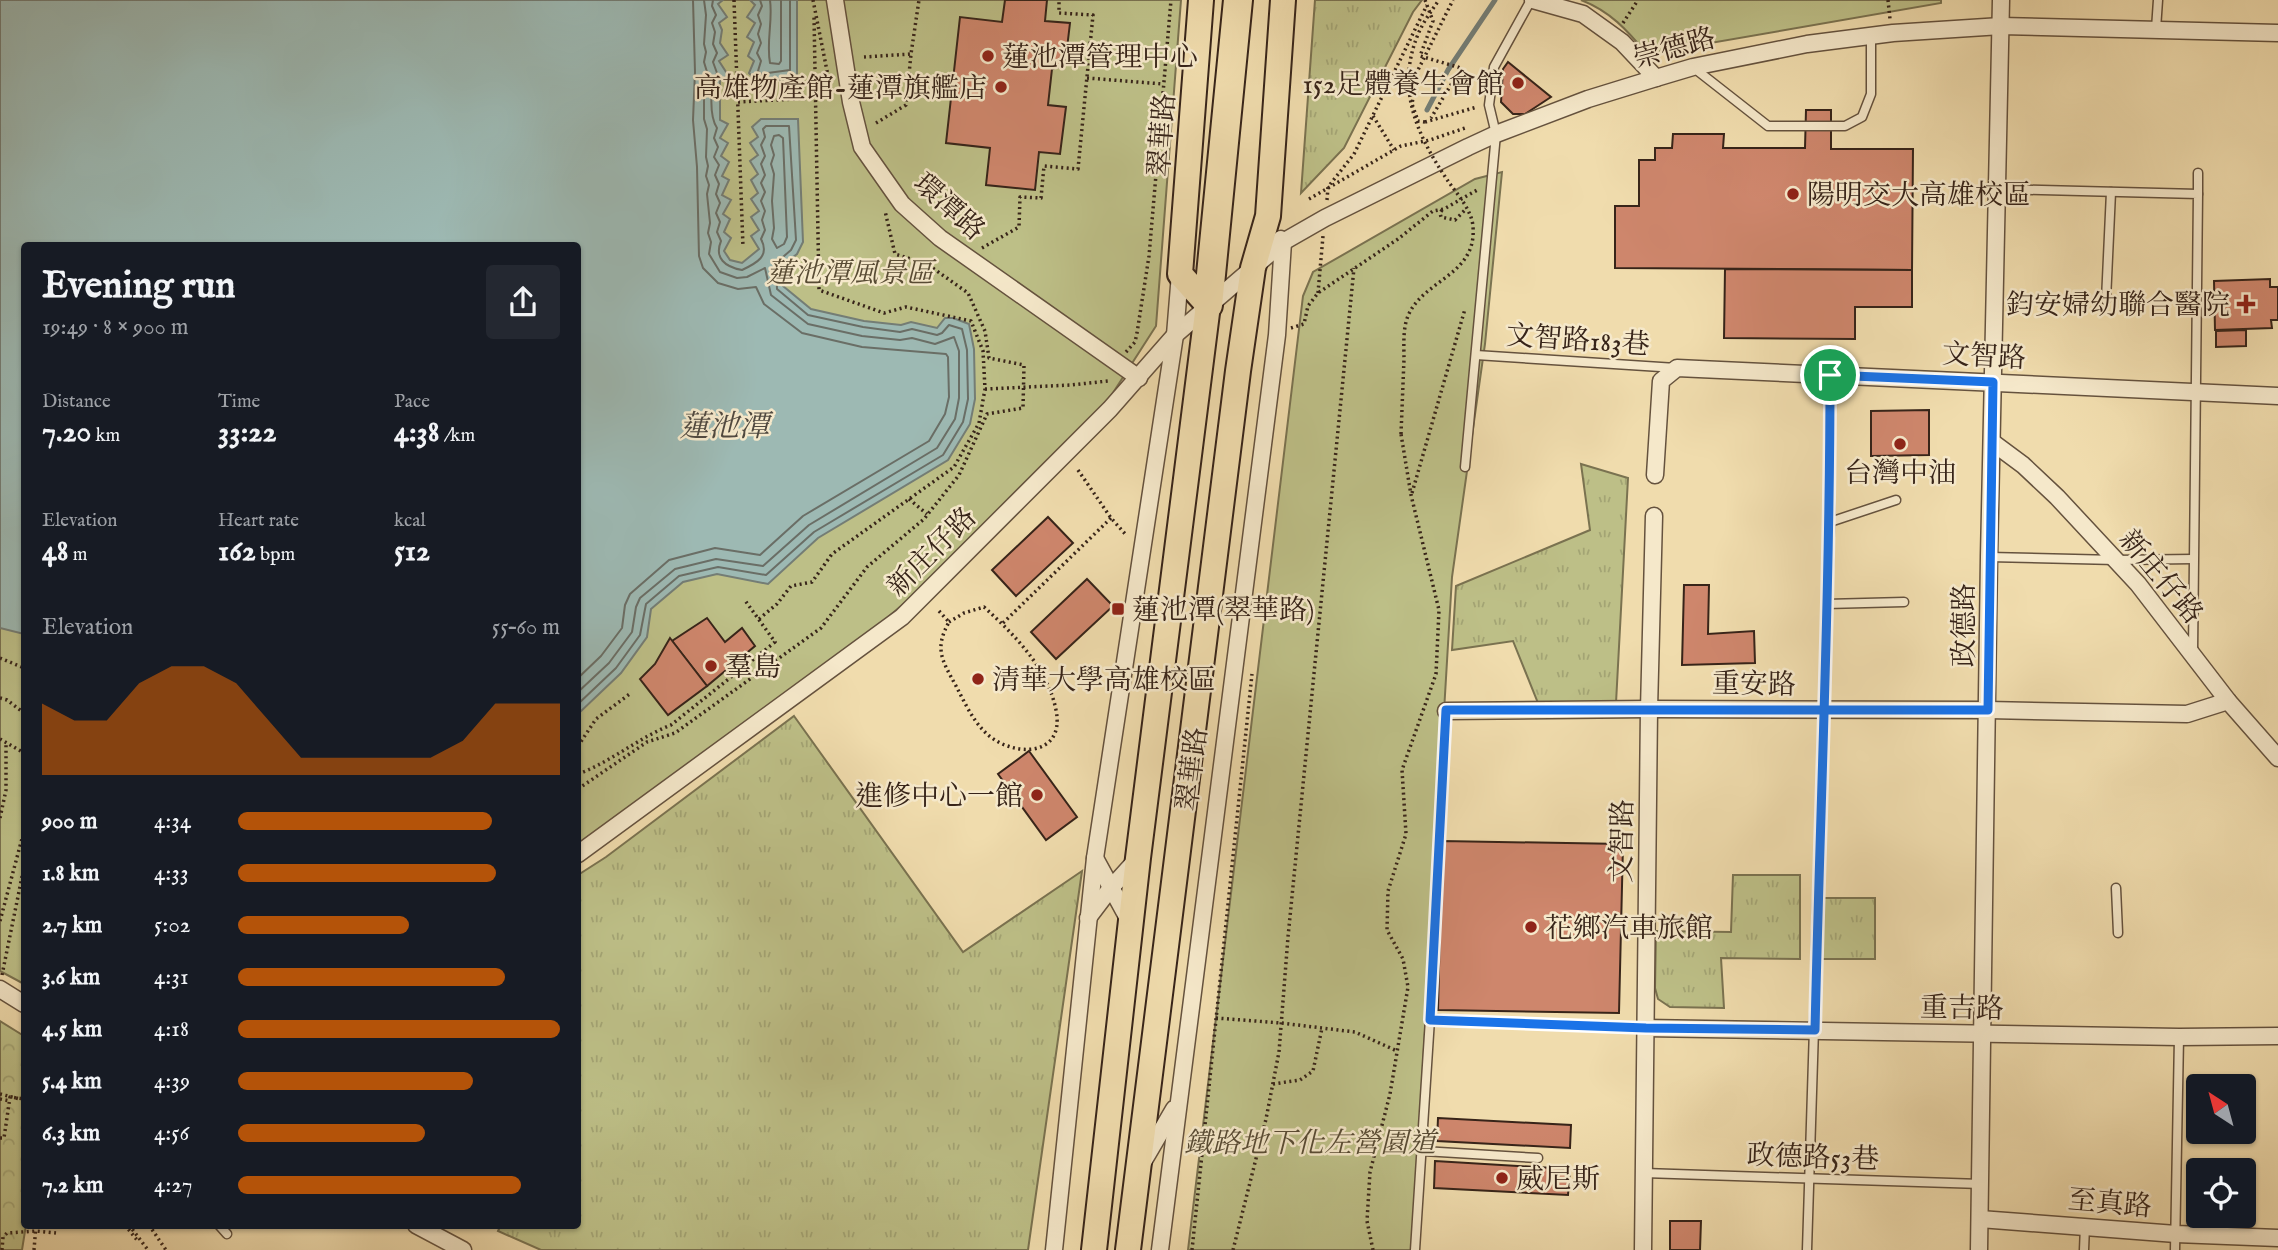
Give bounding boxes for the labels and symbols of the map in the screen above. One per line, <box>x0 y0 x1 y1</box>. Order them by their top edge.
street label: 崇德路 <box>1630 22 1720 77</box>
place label: 蓮池潭管理中心 <box>1002 41 1198 76</box>
marker: 蓮池潭管理中心 <box>980 48 996 64</box>
place label: 152足體養生會館 <box>1302 68 1504 103</box>
place label: 高雄物產館-蓮潭旗艦店 <box>694 72 987 107</box>
marker: 152足體養生會館 <box>1510 75 1526 91</box>
marker: 高雄物產館-蓮潭旗艦店 <box>993 79 1009 95</box>
street label: 翠華路 <box>1143 92 1184 178</box>
street label: 環潭路 <box>905 167 991 249</box>
place label: 陽明交大高雄校區 <box>1807 179 2031 214</box>
marker: 陽明交大高雄校區 <box>1785 186 1801 202</box>
park label: 蓮池潭風景區 <box>766 257 937 292</box>
place label: 鈞安婦幼聯合醫院 <box>2006 289 2230 324</box>
marker: 鈞安婦幼聯合醫院 <box>2236 294 2256 314</box>
street label: 文智路183巷 <box>1505 319 1651 364</box>
street label: 文智路 <box>1941 338 2027 377</box>
pin <box>1800 345 1860 405</box>
water label: 蓮池潭 <box>679 409 774 447</box>
marker: 台灣中油 <box>1892 436 1908 452</box>
place label: 台灣中油 <box>1844 457 1956 492</box>
street label: 新庄仔路 <box>881 501 985 605</box>
street label: 新庄仔路 <box>2111 523 2209 632</box>
street label: 政德路 <box>1948 583 1983 667</box>
place label: 蓮池潭(翠華路) <box>1132 594 1314 629</box>
marker: 蓮池潭(翠華路) <box>1110 601 1126 617</box>
place label: 羣島 <box>725 651 781 686</box>
marker: 羣島 <box>703 658 719 674</box>
place label: 清華大學高雄校區 <box>992 664 1216 699</box>
street label: 重安路 <box>1712 667 1796 704</box>
marker: 清華大學高雄校區 <box>970 671 986 687</box>
street label: 翠華路 <box>1171 725 1216 813</box>
place label: 進修中心一館 <box>855 780 1023 815</box>
marker: 進修中心一館 <box>1029 787 1045 803</box>
street label: 文智路 <box>1605 799 1642 883</box>
place label: 花鄉汽車旅館 <box>1545 912 1713 947</box>
marker: 花鄉汽車旅館 <box>1523 919 1539 935</box>
street label: 重吉路 <box>1920 991 2004 1028</box>
north arrow <box>2186 1074 2256 1144</box>
park label: 鐵路地下化左營園道 <box>1184 1127 1439 1162</box>
street label: 政德路53巷 <box>1746 1139 1880 1178</box>
place label: 威尼斯 <box>1516 1163 1600 1198</box>
marker: 威尼斯 <box>1494 1170 1510 1186</box>
street label: 至真路 <box>2066 1183 2153 1226</box>

